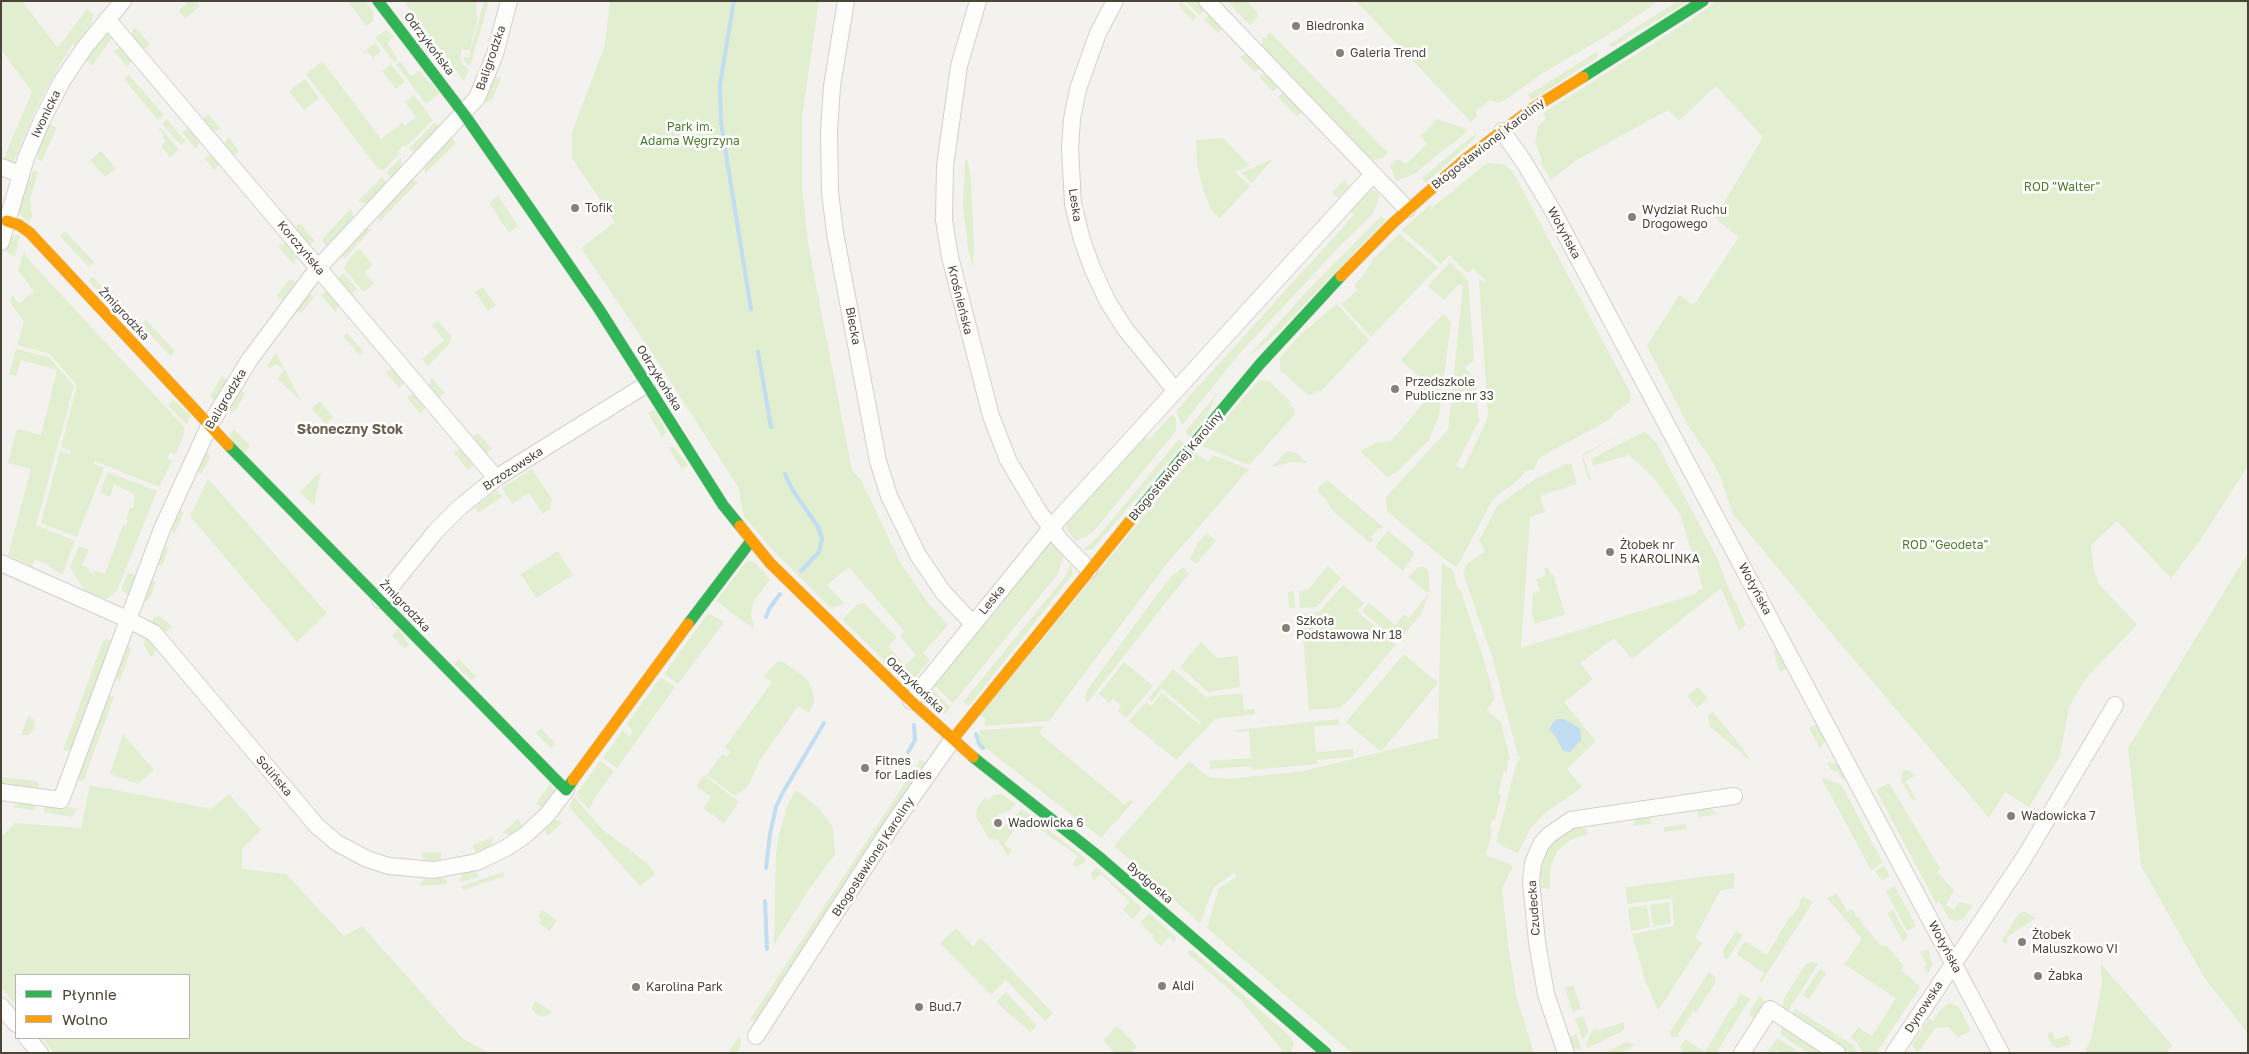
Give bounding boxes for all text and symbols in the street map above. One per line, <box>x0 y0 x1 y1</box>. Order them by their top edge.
street label: Odrzykońska <box>401 10 457 78</box>
place label: Biedronka <box>1306 19 1364 33</box>
marker: Biedronka <box>1290 20 1302 32</box>
street label: Baligrodzka <box>473 24 509 92</box>
place label: Galeria Trend <box>1350 46 1426 60</box>
marker: Galeria Trend <box>1334 47 1346 59</box>
street label: Iwonicka <box>28 88 64 140</box>
street label: Błogosławionej Karoliny <box>1429 95 1547 193</box>
park label: Park im. Adama Węgrzyna <box>640 120 740 148</box>
park label: ROD "Walter" <box>2024 180 2100 194</box>
street label: Leska <box>1065 187 1085 223</box>
place label: Tofik <box>585 201 613 215</box>
marker: Tofik <box>569 202 581 214</box>
place label: Wydział Ruchu Drogowego <box>1642 203 1727 231</box>
street label: Wołyńska <box>1544 205 1584 261</box>
marker: Wydział Ruchu Drogowego <box>1626 211 1638 223</box>
street label: Korczyńska <box>274 218 328 278</box>
street label: Krośnieńska <box>944 264 976 336</box>
street label: Żmigrodzka <box>96 285 152 343</box>
street label: Biecka <box>842 306 864 346</box>
street label: Odrzykońska <box>633 342 685 414</box>
street label: Baligrodzka <box>202 366 250 432</box>
place label: Przedszkole Publiczne nr 33 <box>1405 375 1494 403</box>
marker: Przedszkole Publiczne nr 33 <box>1389 383 1401 395</box>
street label: Błogosławionej Karoliny <box>1126 408 1226 524</box>
district label: Słoneczny Stok <box>297 422 403 438</box>
street label: Brzozowska <box>480 444 546 494</box>
place label: Żłobek nr 5 KAROLINKA <box>1620 538 1700 566</box>
park label: ROD "Geodeta" <box>1902 538 1988 552</box>
marker: Żłobek nr 5 KAROLINKA <box>1604 546 1616 558</box>
street label: Wołyńska <box>1735 561 1775 617</box>
street label: Żmigrodzka <box>377 577 433 635</box>
street label: Leska <box>976 582 1008 618</box>
place label: Szkoła Podstawowa Nr 18 <box>1296 614 1402 642</box>
marker: Szkoła Podstawowa Nr 18 <box>1280 622 1292 634</box>
street label: Odrzykońska <box>883 654 947 716</box>
street label: Solińska <box>253 753 295 799</box>
place label: Fitnes for Ladies <box>875 754 932 782</box>
marker: Fitnes for Ladies <box>859 762 871 774</box>
street label: Błogosławionej Karoliny <box>829 795 917 919</box>
place label: Wadowicka 7 <box>2021 809 2096 823</box>
marker: Wadowicka 7 <box>2005 810 2017 822</box>
place label: Wadowicka 6 <box>1008 816 1083 830</box>
marker: Wadowicka 6 <box>992 817 1004 829</box>
street label: Bydgoska <box>1124 859 1176 907</box>
street label: Czudecka <box>1525 880 1543 936</box>
street label: Wołyńska <box>1925 919 1965 975</box>
place label: Żłobek Maluszkowo VI <box>2032 928 2118 956</box>
marker: Żłobek Maluszkowo VI <box>2016 936 2028 948</box>
place label: Żabka <box>2048 969 2083 983</box>
marker: Żabka <box>2032 970 2044 982</box>
legend <box>15 974 190 1039</box>
street label: Dynowska <box>1902 978 1946 1036</box>
place label: Aldi <box>1172 979 1194 993</box>
place label: Karolina Park <box>646 980 723 994</box>
marker: Aldi <box>1156 980 1168 992</box>
marker: Karolina Park <box>630 981 642 993</box>
text: Płynnie <box>62 985 117 1003</box>
place label: Bud.7 <box>929 1000 962 1014</box>
marker: Bud.7 <box>913 1001 925 1013</box>
text: Wolno <box>62 1010 108 1028</box>

